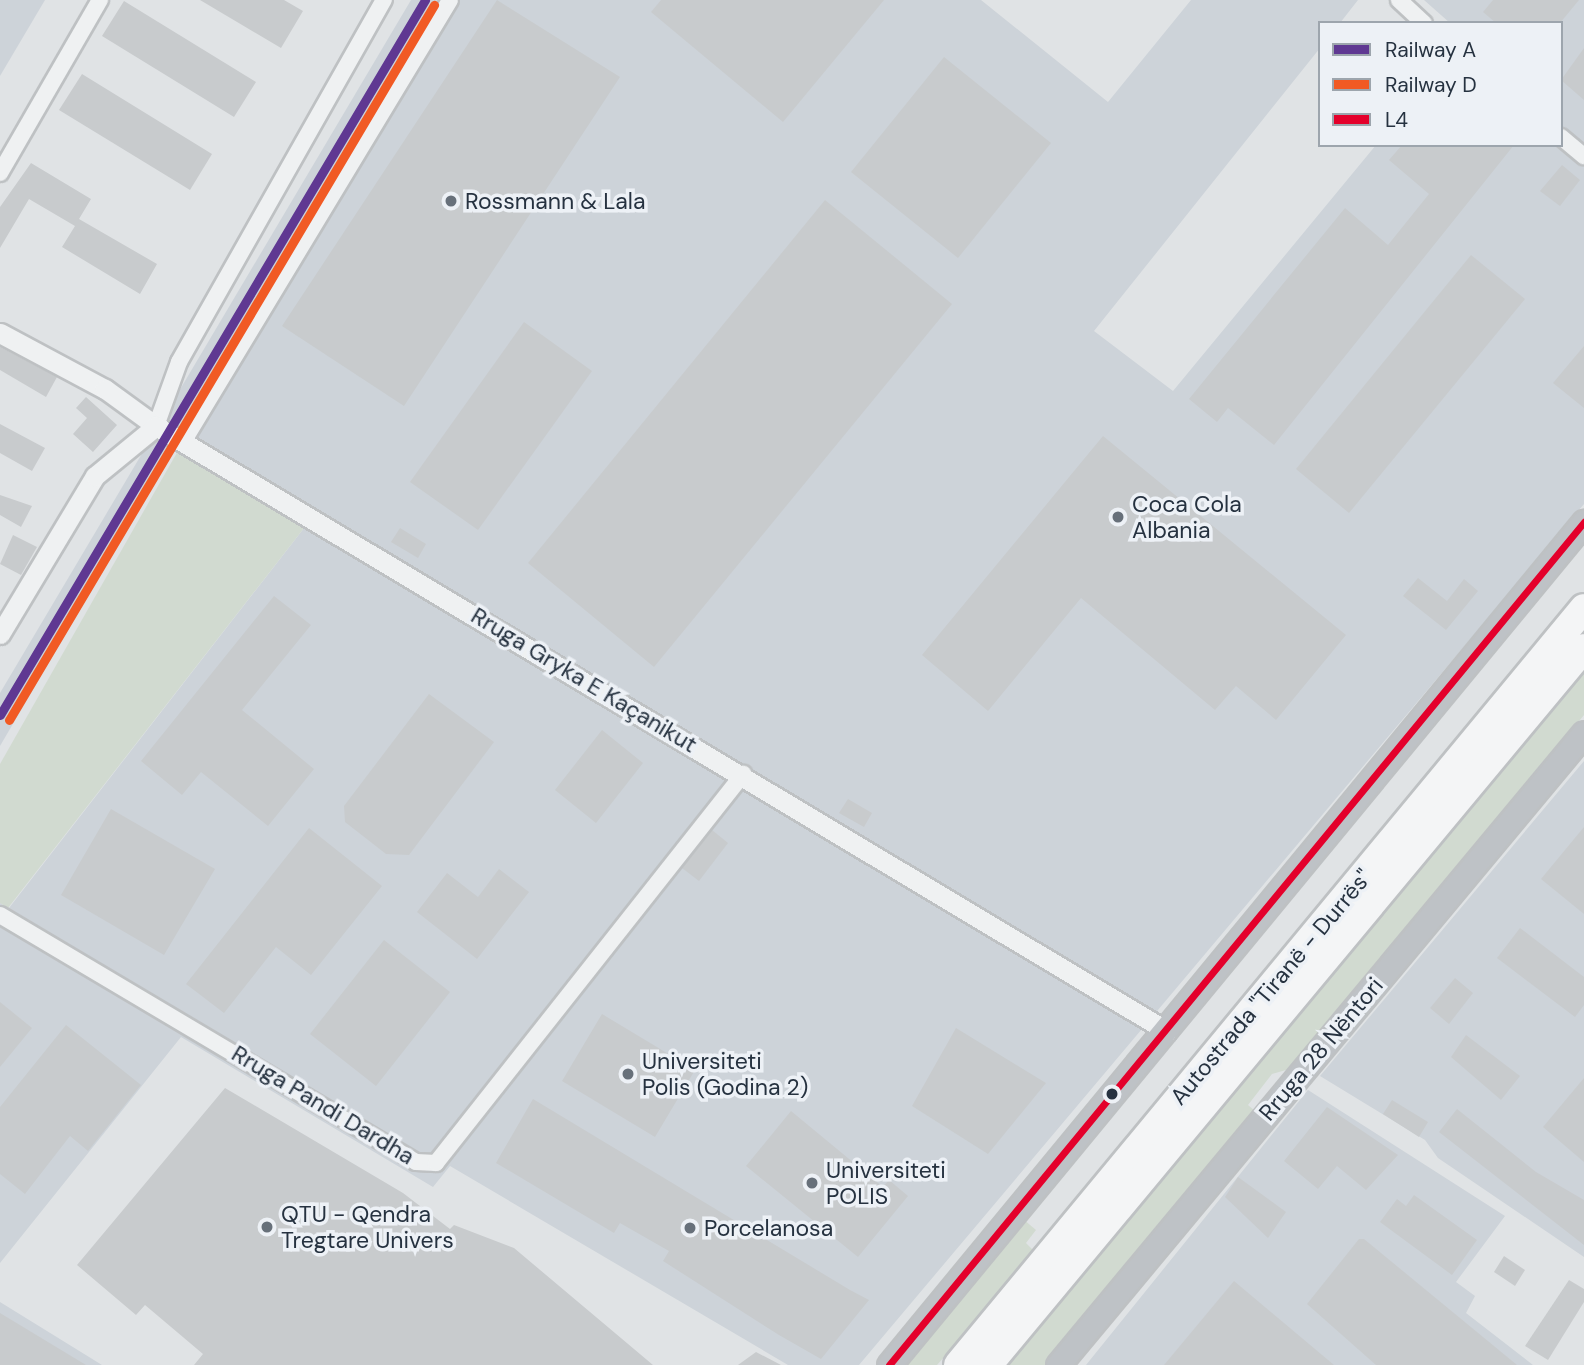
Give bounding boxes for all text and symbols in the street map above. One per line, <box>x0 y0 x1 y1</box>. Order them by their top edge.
legend <box>1318 21 1563 147</box>
text: Railway A <box>1385 36 1476 64</box>
text: Railway D <box>1385 71 1477 99</box>
text: L4 <box>1385 106 1408 134</box>
place label: Rossmann & Lala <box>465 187 646 215</box>
marker: Rossmann & Lala <box>443 193 459 209</box>
place label: Coca Cola Albania <box>1132 490 1242 544</box>
marker: Coca Cola Albania <box>1110 509 1126 525</box>
street label: Rruga Gryka E Kaçanikut <box>466 602 702 758</box>
street label: Autostrada "Tiranë - Durrës" <box>1164 864 1378 1110</box>
street label: Rruga 28 Nëntori <box>1253 972 1389 1126</box>
street label: Rruga Pandi Dardha <box>227 1040 419 1170</box>
place label: Universiteti Polis (Godina 2) <box>642 1047 808 1101</box>
marker: Universiteti Polis (Godina 2) <box>620 1066 636 1082</box>
unlabelled marker <box>1105 1087 1119 1101</box>
place label: Universiteti POLIS <box>826 1156 946 1210</box>
marker: Universiteti POLIS <box>804 1175 820 1191</box>
place label: QTU - Qendra Tregtare Univers <box>281 1200 454 1254</box>
place label: Porcelanosa <box>704 1214 833 1242</box>
marker: QTU - Qendra Tregtare Univers <box>259 1219 275 1235</box>
marker: Porcelanosa <box>682 1220 698 1236</box>

